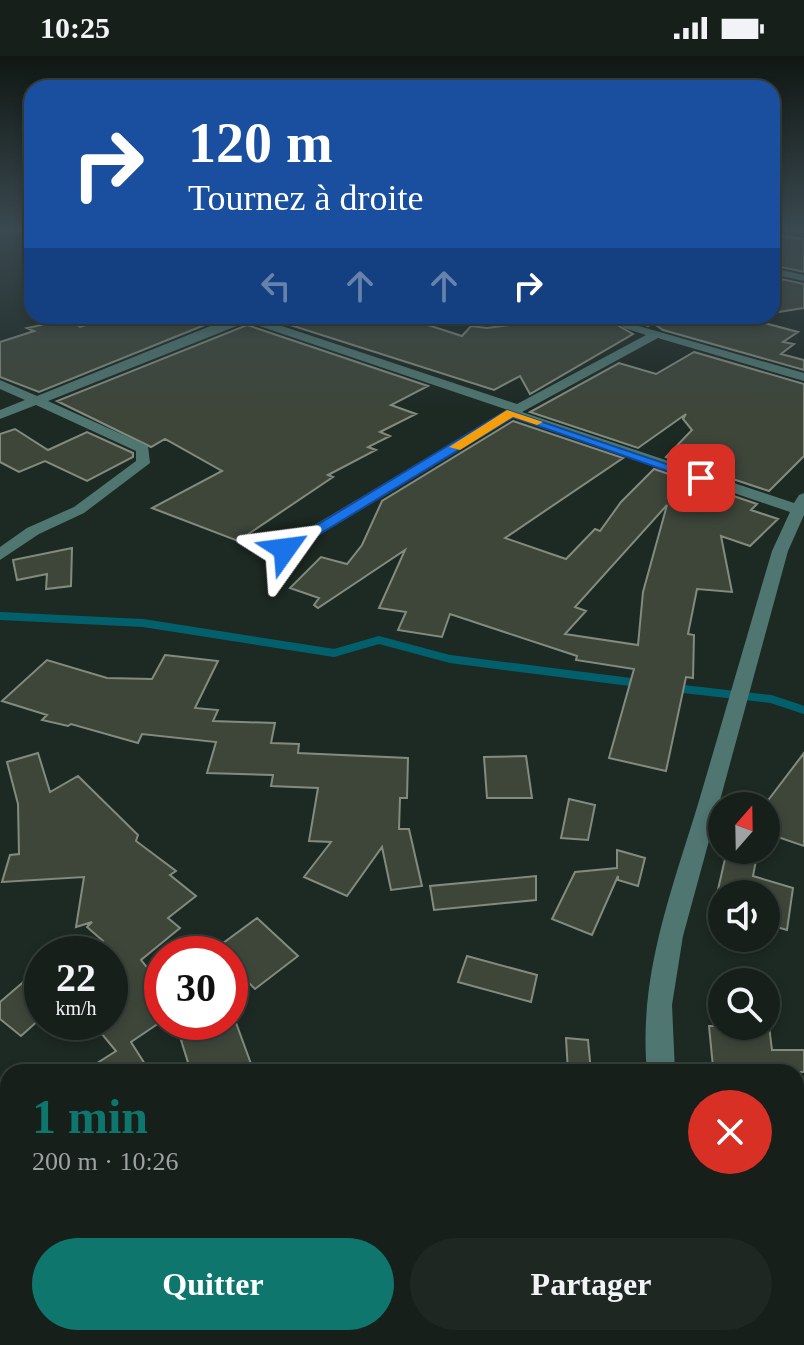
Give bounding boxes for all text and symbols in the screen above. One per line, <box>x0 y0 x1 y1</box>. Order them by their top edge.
text: 10:25 <box>40 11 110 44</box>
icon: right <box>56 112 160 216</box>
text: 120 m <box>188 112 333 174</box>
text: Tournez à droite <box>188 178 423 218</box>
icon: left <box>254 264 298 308</box>
icon: ahead <box>338 264 382 308</box>
icon: ahead <box>422 264 466 308</box>
icon: right <box>506 264 550 308</box>
pin <box>667 444 735 512</box>
icon: arrive <box>679 456 723 500</box>
position arrow <box>243 507 327 591</box>
north arrow <box>708 792 780 864</box>
map controls <box>708 792 780 1040</box>
button: sound <box>708 880 780 952</box>
speed limit sign: 30 <box>144 936 248 1040</box>
text: 22 <box>56 955 96 1000</box>
button: search <box>708 968 780 1040</box>
text: km/h <box>55 997 97 1019</box>
text: 1 min <box>32 1090 148 1143</box>
button: close <box>688 1090 772 1174</box>
text: 200 m · 10:26 <box>32 1147 179 1176</box>
button: Quitter <box>32 1238 394 1330</box>
button: Partager <box>410 1238 772 1330</box>

